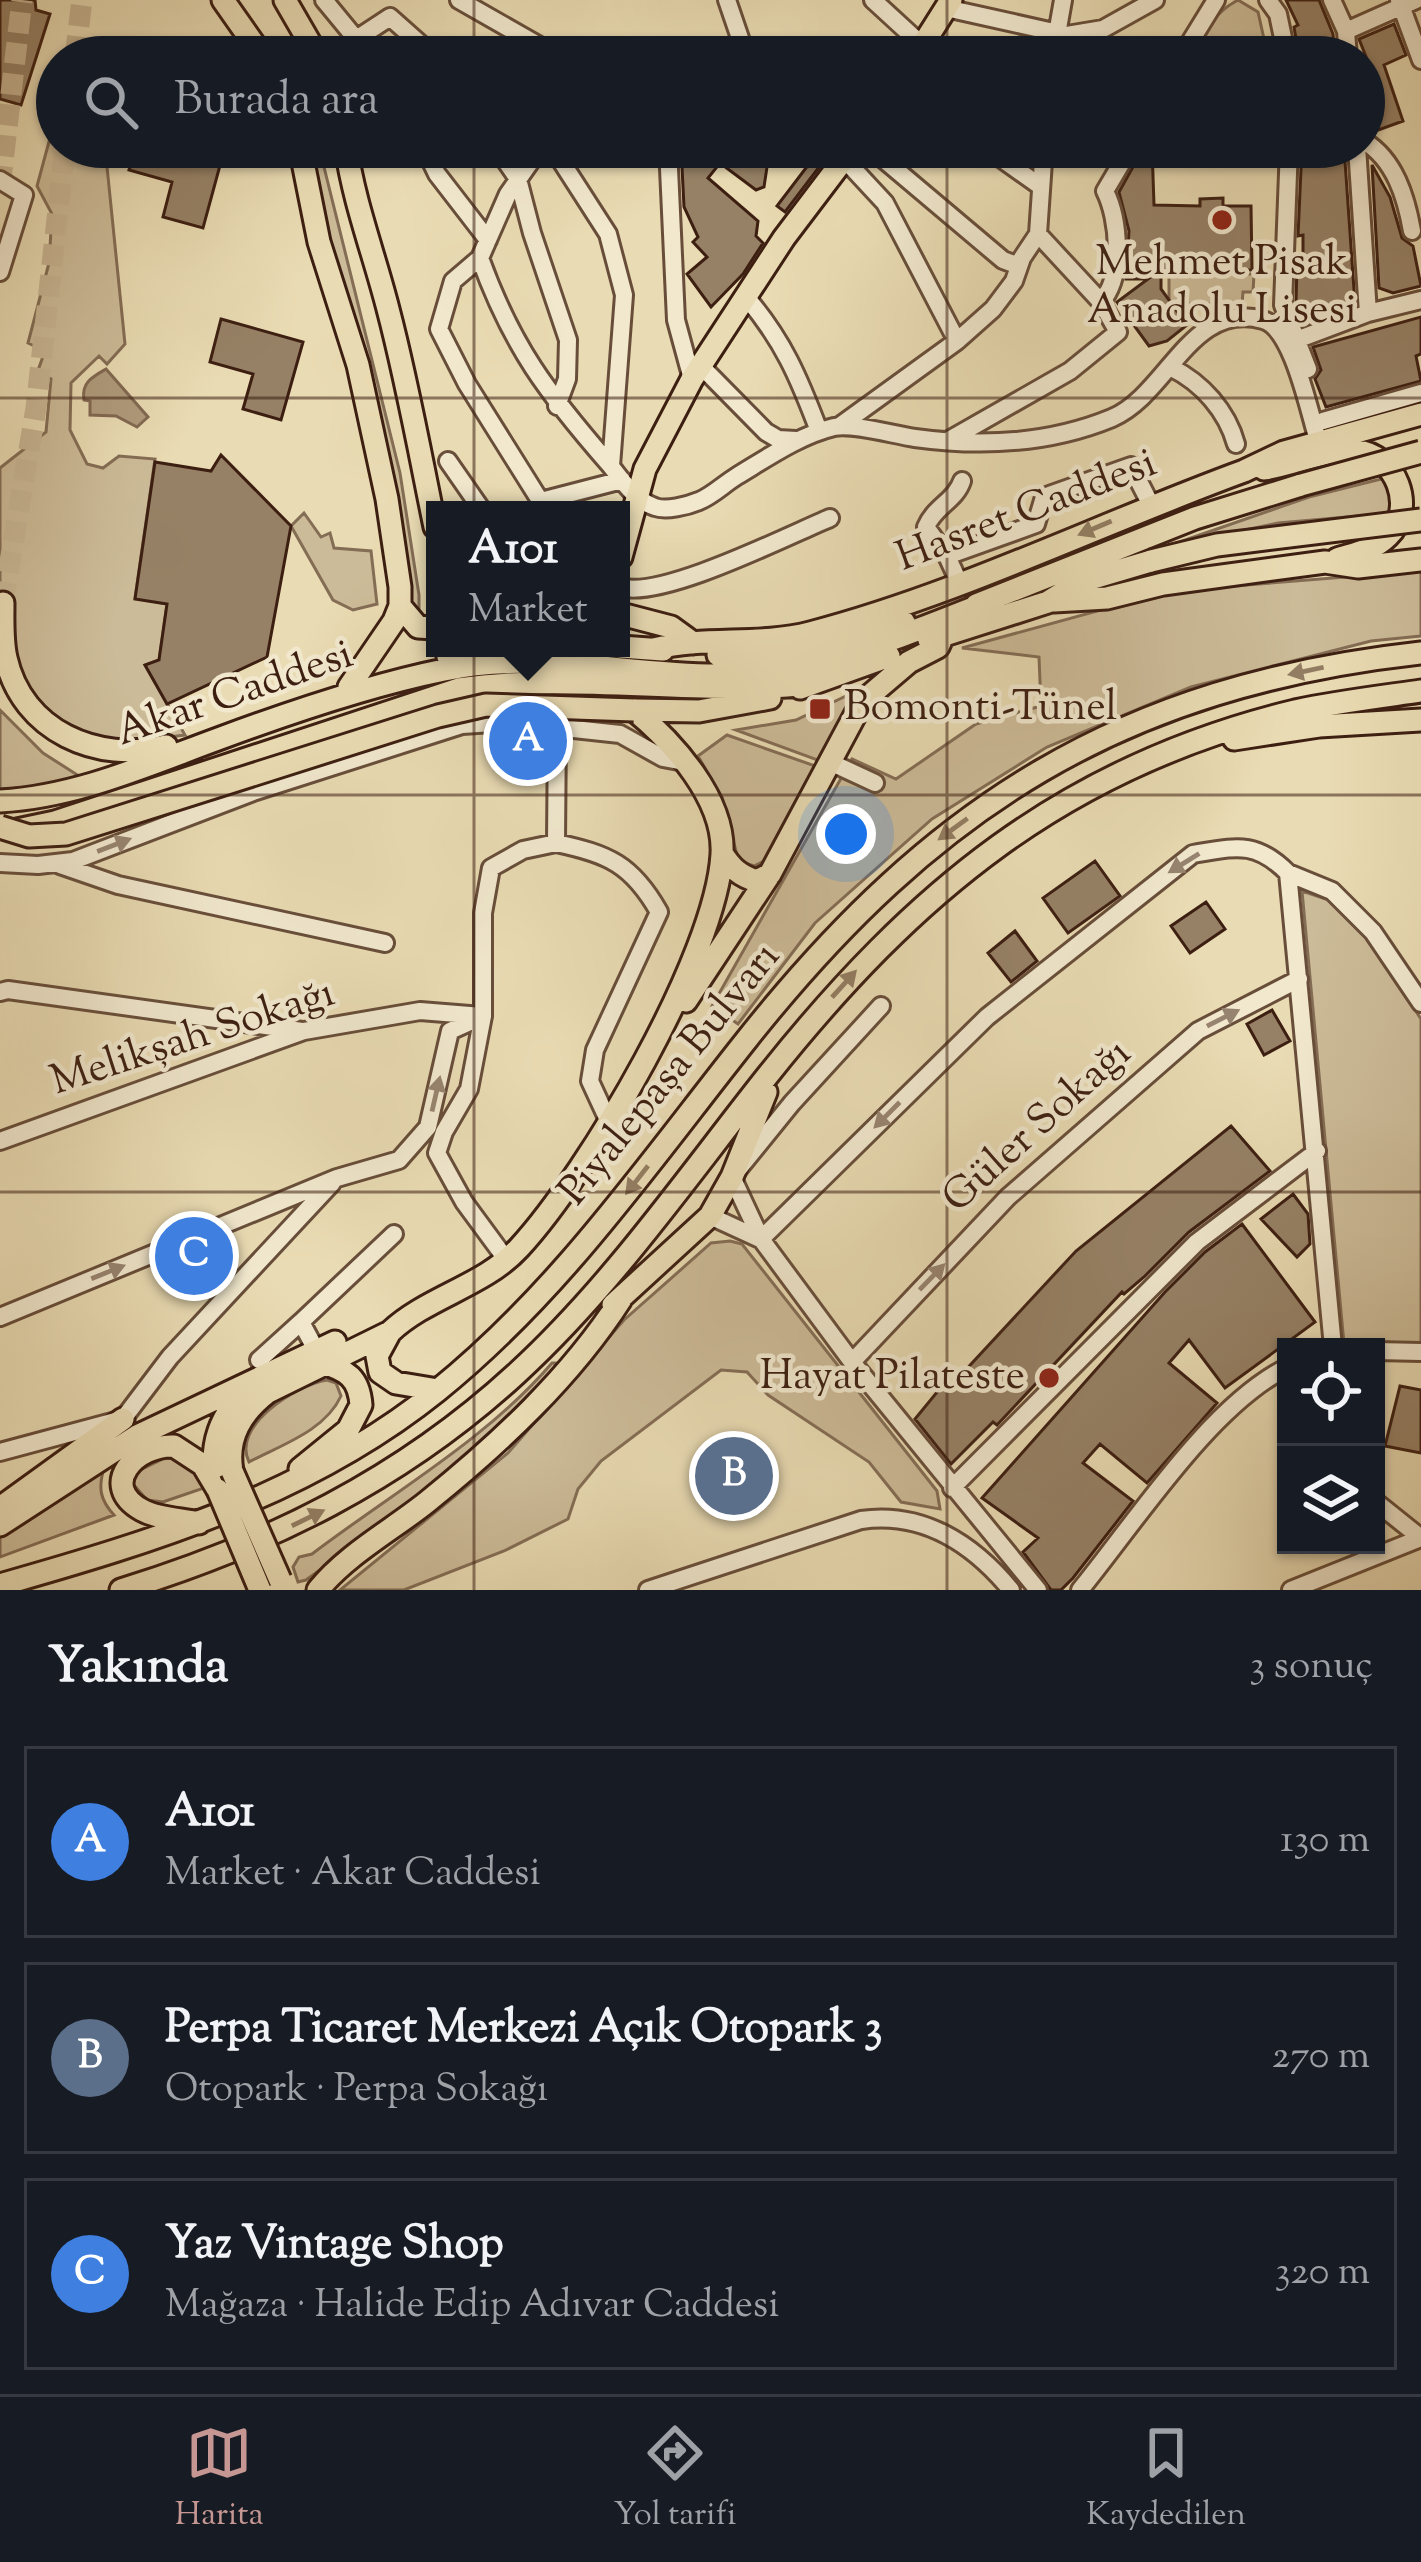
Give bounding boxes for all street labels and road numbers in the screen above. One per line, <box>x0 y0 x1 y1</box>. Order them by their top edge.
street label: Hasret Caddesi <box>888 435 1166 589</box>
street label: Akar Caddesi <box>108 626 362 764</box>
street label: Piyalepaşa Bulvarı <box>546 930 796 1220</box>
street label: Melikşah Sokağı <box>43 965 343 1113</box>
street label: Güler Sokağı <box>930 1026 1146 1228</box>

